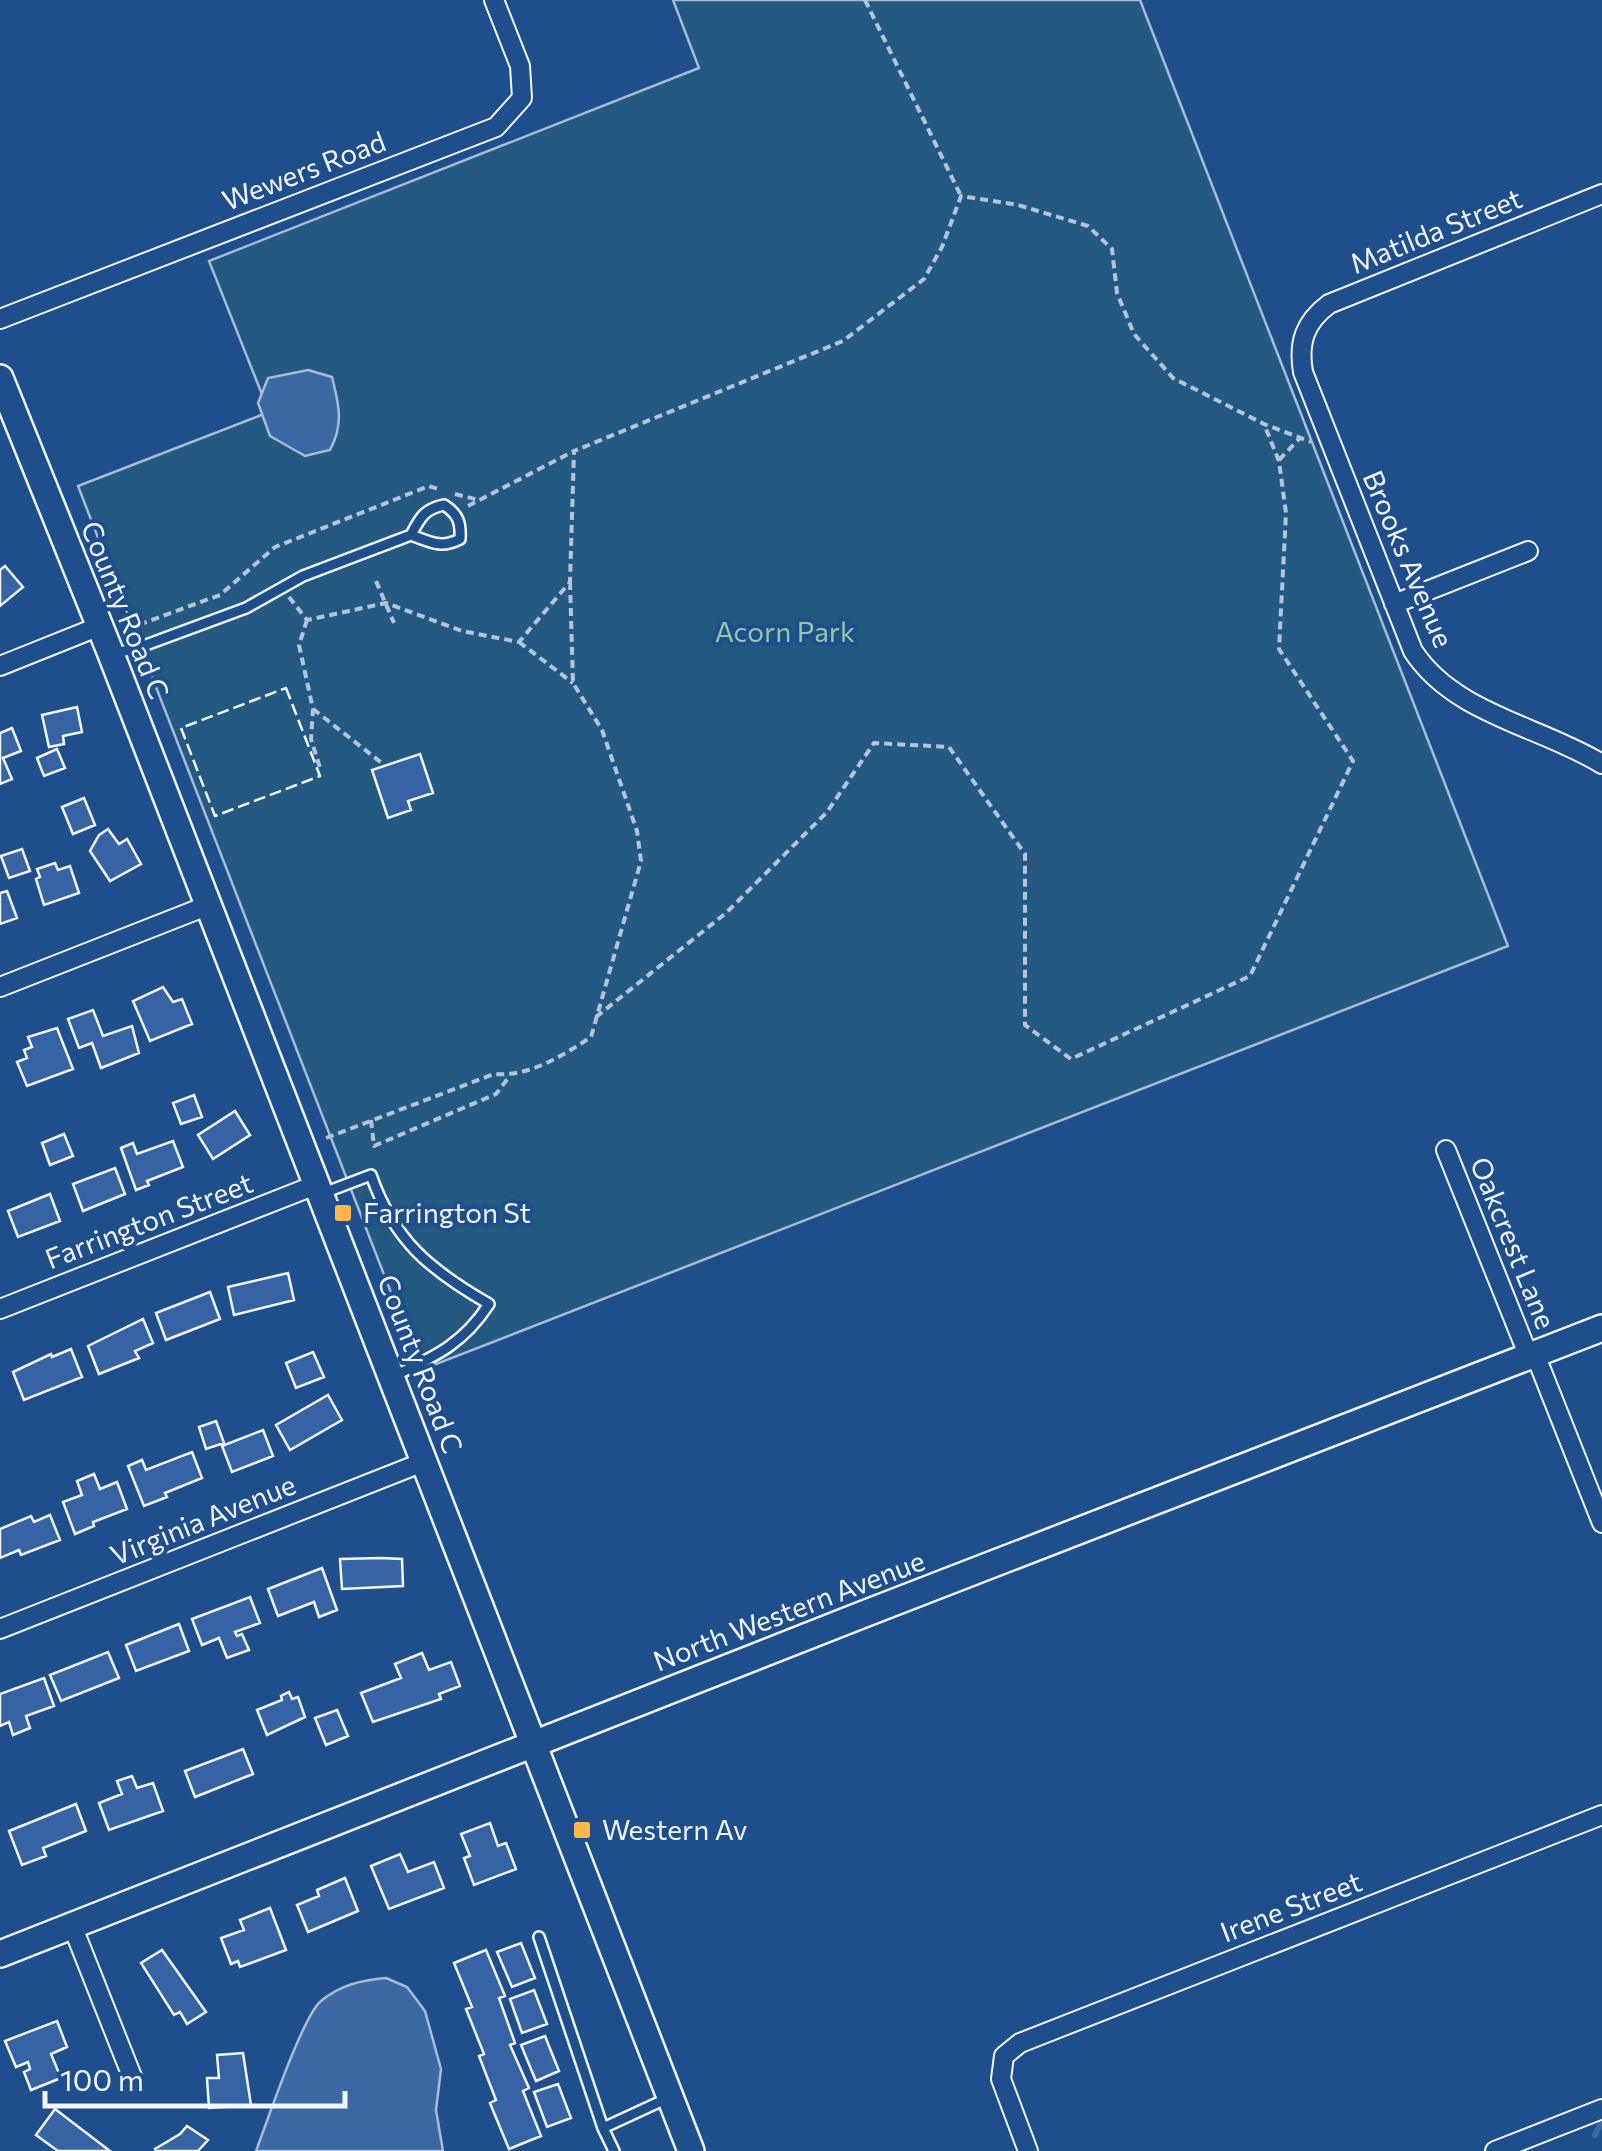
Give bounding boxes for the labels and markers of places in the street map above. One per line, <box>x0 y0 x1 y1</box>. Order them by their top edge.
place label: Farrington St <box>363 1195 531 1229</box>
marker: Farrington St <box>332 1202 354 1224</box>
place label: Western Av <box>602 1812 747 1846</box>
marker: Western Av <box>571 1819 593 1841</box>

